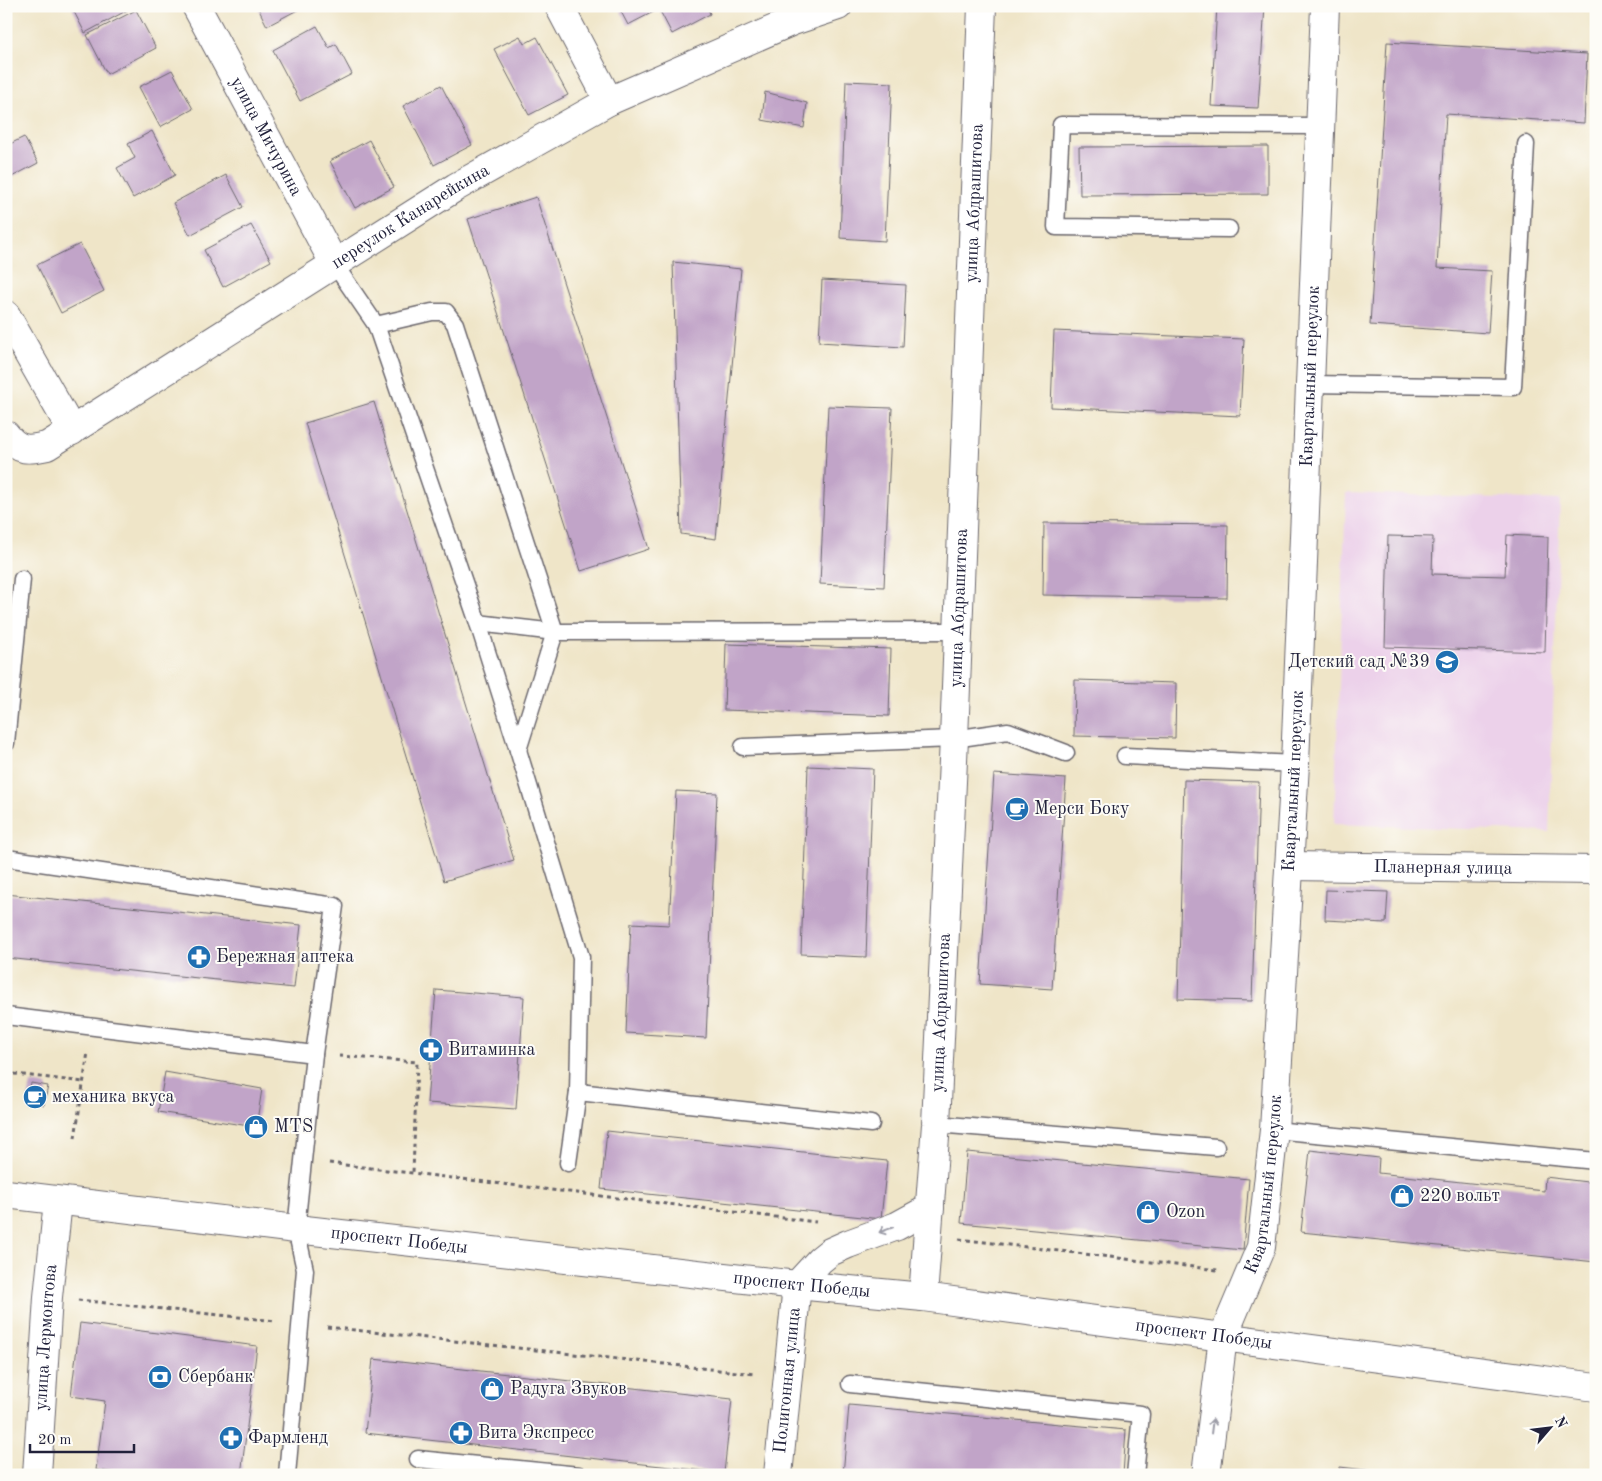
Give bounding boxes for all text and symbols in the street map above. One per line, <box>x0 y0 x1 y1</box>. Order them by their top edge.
street label: улица Мичурина <box>227 74 305 199</box>
street label: улица Абдрашитова <box>962 123 987 283</box>
street label: переулок Канарейкина <box>328 161 493 272</box>
street label: Квартальный переулок <box>1298 285 1323 468</box>
street label: улица Абдрашитова <box>947 528 971 688</box>
school or university icon: Детский сад №39 <box>1434 649 1460 675</box>
place label: Детский сад №39 <box>1288 653 1430 671</box>
street label: Квартальный переулок <box>1280 690 1307 872</box>
cafe icon: Мерси Боку <box>1004 796 1030 822</box>
place label: Мерси Боку <box>1034 800 1130 818</box>
street label: Планерная улица <box>1373 858 1513 878</box>
street label: улица Абдрашитова <box>928 933 954 1093</box>
pharmacy icon: Бережная аптека <box>186 944 212 970</box>
place label: Бережная аптека <box>216 948 354 966</box>
pharmacy icon: Витаминка <box>418 1037 444 1063</box>
place label: Витаминка <box>448 1041 535 1059</box>
cafe icon: механика вкуса <box>22 1084 48 1110</box>
place label: механика вкуса <box>52 1088 175 1106</box>
street label: Квартальный переулок <box>1242 1094 1285 1277</box>
shop icon: MTS <box>243 1114 269 1140</box>
place label: MTS <box>274 1118 313 1136</box>
shop icon: 220 вольт <box>1389 1183 1415 1209</box>
place label: 220 вольт <box>1420 1187 1500 1205</box>
shop icon: Ozon <box>1135 1199 1161 1225</box>
place label: Ozon <box>1166 1203 1205 1221</box>
street label: проспект Победы <box>330 1224 469 1257</box>
one-way arrow <box>879 1226 894 1235</box>
street label: улица Лермонтова <box>32 1263 60 1411</box>
street label: проспект Победы <box>732 1269 871 1301</box>
street label: Полигонная улица <box>771 1306 804 1454</box>
street label: проспект Победы <box>1134 1316 1273 1353</box>
bank icon: Сбербанк <box>147 1364 173 1390</box>
place label: Сбербанк <box>178 1368 253 1386</box>
shop icon: Радуга Звуков <box>479 1376 505 1402</box>
place label: Радуга Звуков <box>510 1380 627 1398</box>
north arrow <box>1524 1404 1574 1454</box>
text: N <box>1552 1414 1569 1431</box>
one-way arrow <box>1207 1419 1217 1435</box>
pharmacy icon: Вита Экспресс <box>448 1420 474 1446</box>
scale bar <box>30 1421 134 1453</box>
place label: Вита Экспресс <box>478 1424 594 1442</box>
pharmacy icon: Фармленд <box>218 1425 244 1451</box>
place label: Фармленд <box>248 1429 328 1447</box>
text: 20 m <box>38 1433 72 1448</box>

